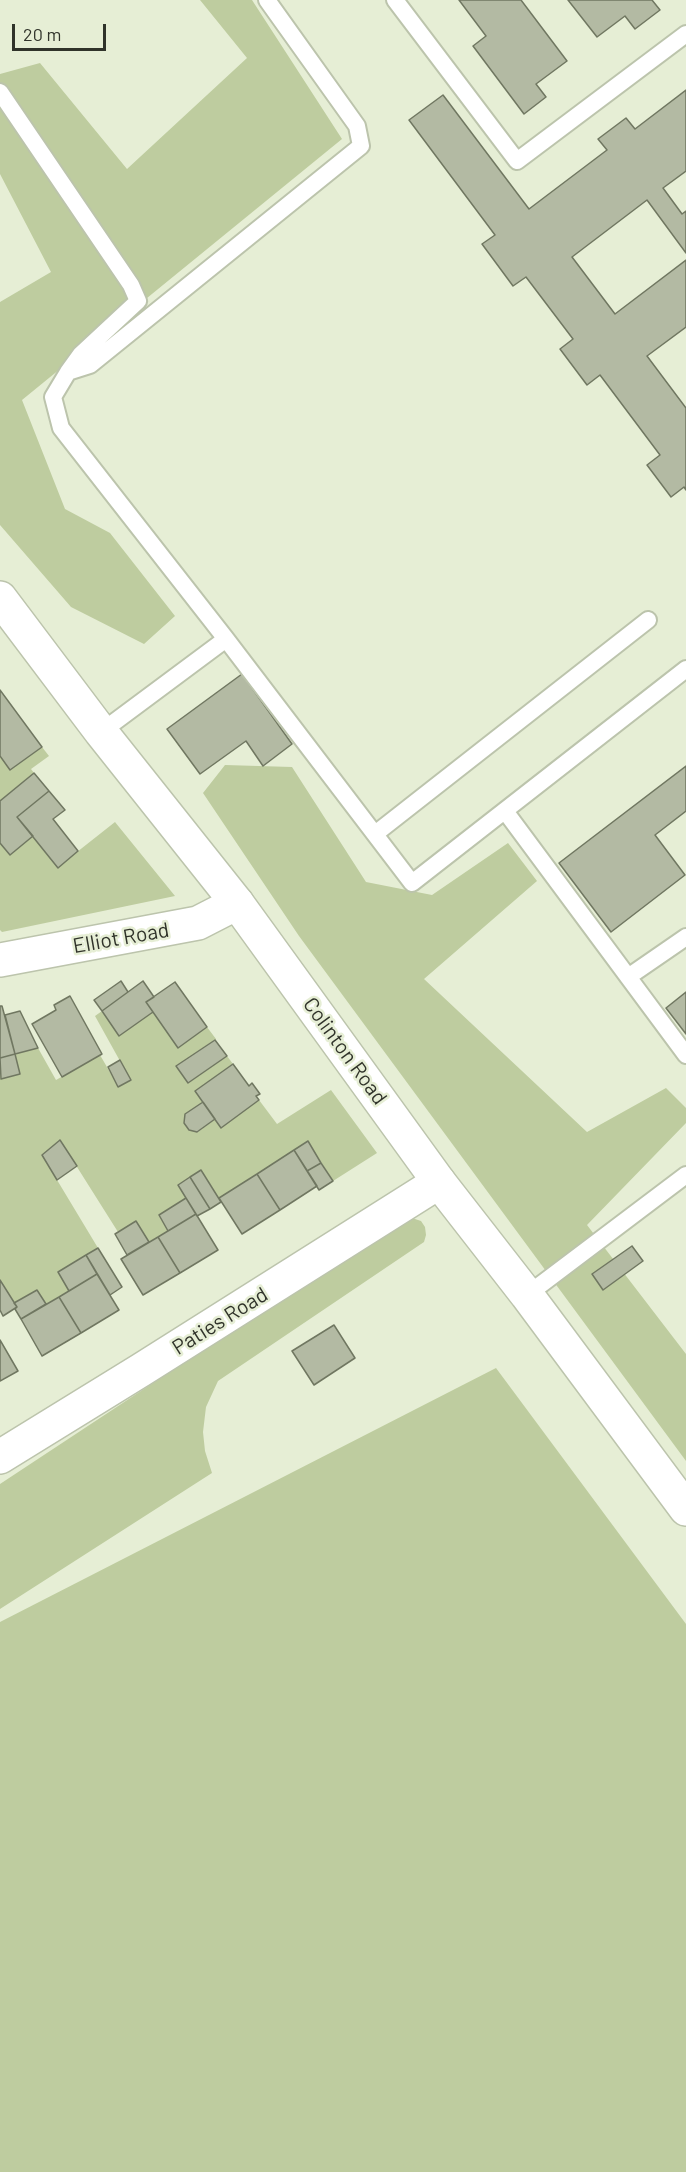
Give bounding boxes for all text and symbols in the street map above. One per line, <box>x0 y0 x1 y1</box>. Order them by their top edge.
scale bar <box>15 12 110 50</box>
text: 20 m <box>23 23 61 45</box>
street label: Elliot Road <box>71 917 171 959</box>
street label: Colinton Road <box>298 992 392 1110</box>
street label: Paties Road <box>168 1282 272 1360</box>

